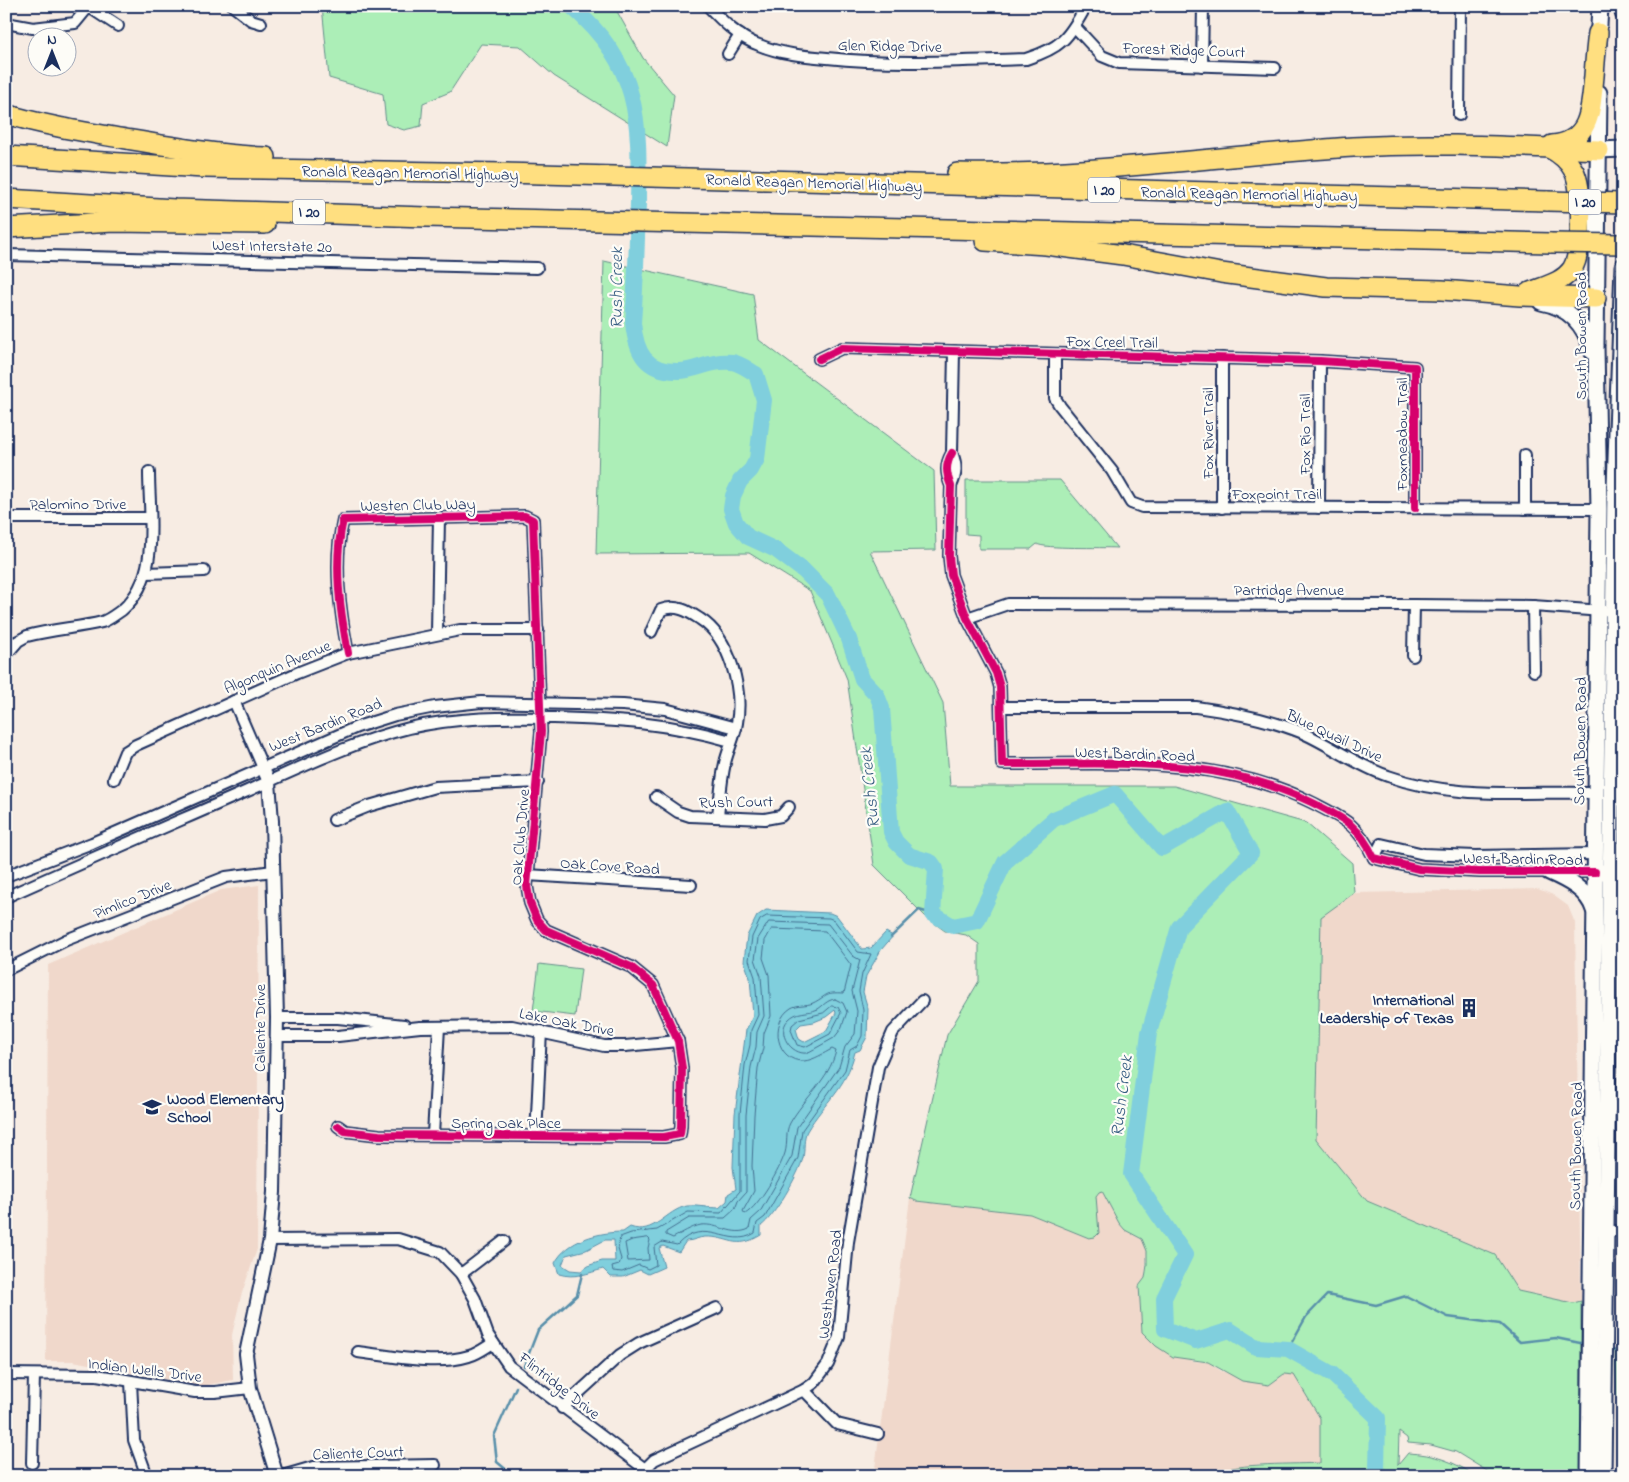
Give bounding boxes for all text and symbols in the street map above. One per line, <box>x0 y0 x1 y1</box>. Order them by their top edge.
north arrow <box>28 28 78 78</box>
text: N <box>47 30 57 51</box>
street label: Glen Ridge Drive <box>838 34 943 60</box>
street label: Forest Ridge Court <box>1121 37 1246 65</box>
street label: Ronald Reagan Memorial Highway <box>301 160 519 188</box>
street label: Ronald Reagan Memorial Highway <box>705 168 923 200</box>
road number: I 20 <box>1088 178 1120 202</box>
street label: Ronald Reagan Memorial Highway <box>1140 181 1358 209</box>
road number: I 20 <box>1569 190 1601 214</box>
road number: I 20 <box>293 200 325 224</box>
street label: West Interstate 20 <box>212 234 332 260</box>
water label: Rush Creek <box>605 246 631 329</box>
street label: South Bowen Road <box>1570 272 1594 400</box>
street label: Fox Creel Trail <box>1065 330 1158 356</box>
street label: Foxmeadow Trail <box>1391 377 1415 491</box>
street label: Fox River Trail <box>1197 387 1221 480</box>
street label: Fox Rio Trail <box>1294 393 1318 475</box>
street label: Foxpoint Trail <box>1231 483 1322 507</box>
street label: Palomino Drive <box>30 493 127 517</box>
street label: Westen Club Way <box>360 493 476 519</box>
street label: Partridge Avenue <box>1234 579 1345 603</box>
street label: Algonquin Avenue <box>220 634 336 701</box>
street label: South Bowen Road <box>1568 677 1594 805</box>
street label: West Bardin Road <box>266 692 386 759</box>
street label: Blue Quail Drive <box>1281 704 1387 770</box>
street label: West Bardin Road <box>1075 741 1195 769</box>
water label: Rush Creek <box>854 745 888 830</box>
street label: Oak Club Drive <box>505 787 537 886</box>
street label: Rush Court <box>699 790 774 816</box>
street label: West Bardin Road <box>1463 847 1583 873</box>
street label: Oak Cove Road <box>559 852 661 882</box>
street label: Pimlico Drive <box>90 873 176 926</box>
street label: Caliente Drive <box>249 983 273 1072</box>
place label: International Leadership of Texas <box>1320 989 1454 1031</box>
building icon: International Leadership of Texas <box>1458 997 1480 1019</box>
street label: Lake Oak Drive <box>517 1002 617 1044</box>
water label: Rush Creek <box>1105 1053 1141 1138</box>
street label: South Bowen Road <box>1564 1082 1590 1210</box>
place label: Wood Elementary School <box>167 1088 284 1130</box>
school or university icon: Wood Elementary School <box>141 1096 163 1118</box>
street label: Spring Oak Place <box>451 1112 562 1136</box>
street label: Westhaven Road <box>812 1228 850 1340</box>
street label: Flintridge Drive <box>512 1346 605 1427</box>
street label: Indian Wells Drive <box>86 1352 204 1390</box>
street label: Caliente Court <box>312 1440 405 1468</box>

